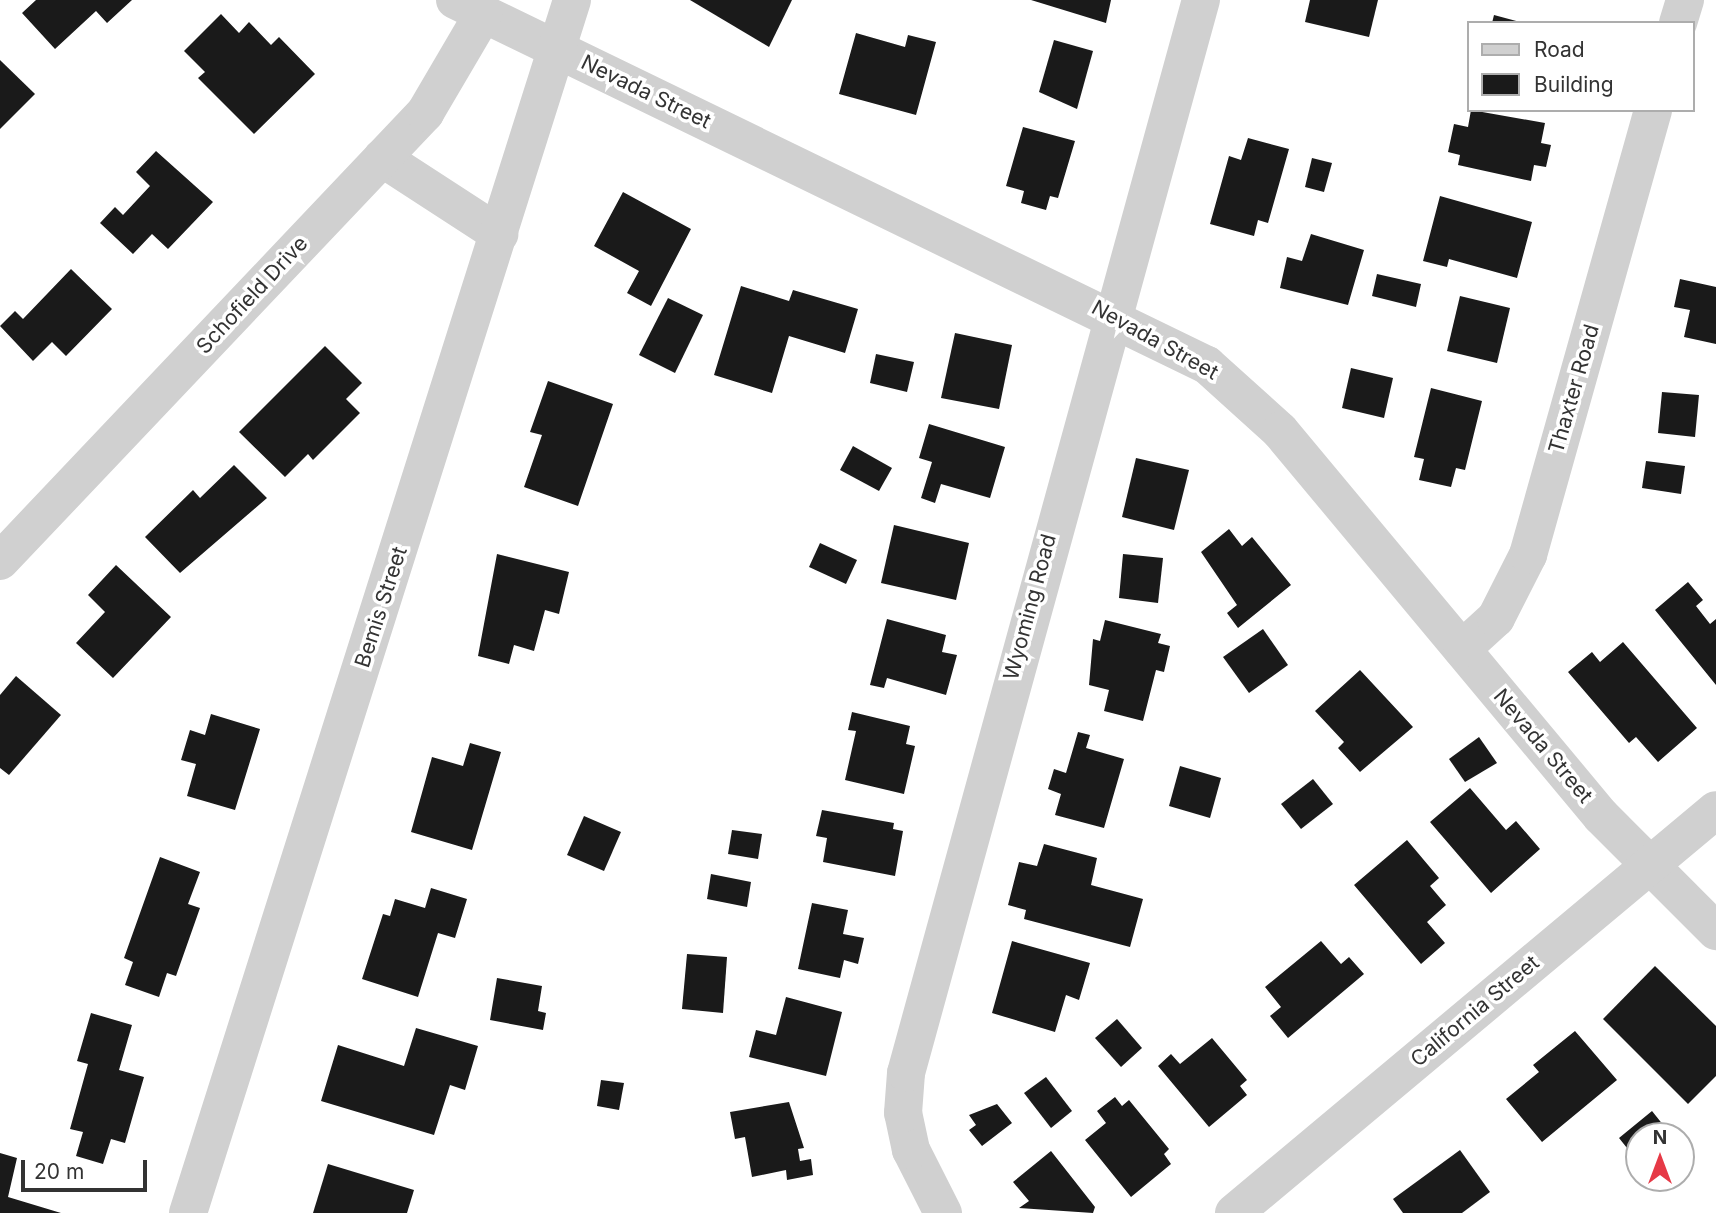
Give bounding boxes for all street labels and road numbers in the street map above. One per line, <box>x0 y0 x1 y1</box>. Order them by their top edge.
street label: Nevada Street <box>577 50 715 134</box>
street label: Schofield Drive <box>191 231 313 359</box>
street label: Nevada Street <box>1087 295 1223 385</box>
street label: Thaxter Road <box>1544 322 1604 456</box>
street label: Wyoming Road <box>998 531 1062 683</box>
street label: Bemis Street <box>350 543 412 671</box>
street label: Nevada Street <box>1488 684 1598 808</box>
street label: California Street <box>1406 950 1544 1072</box>

